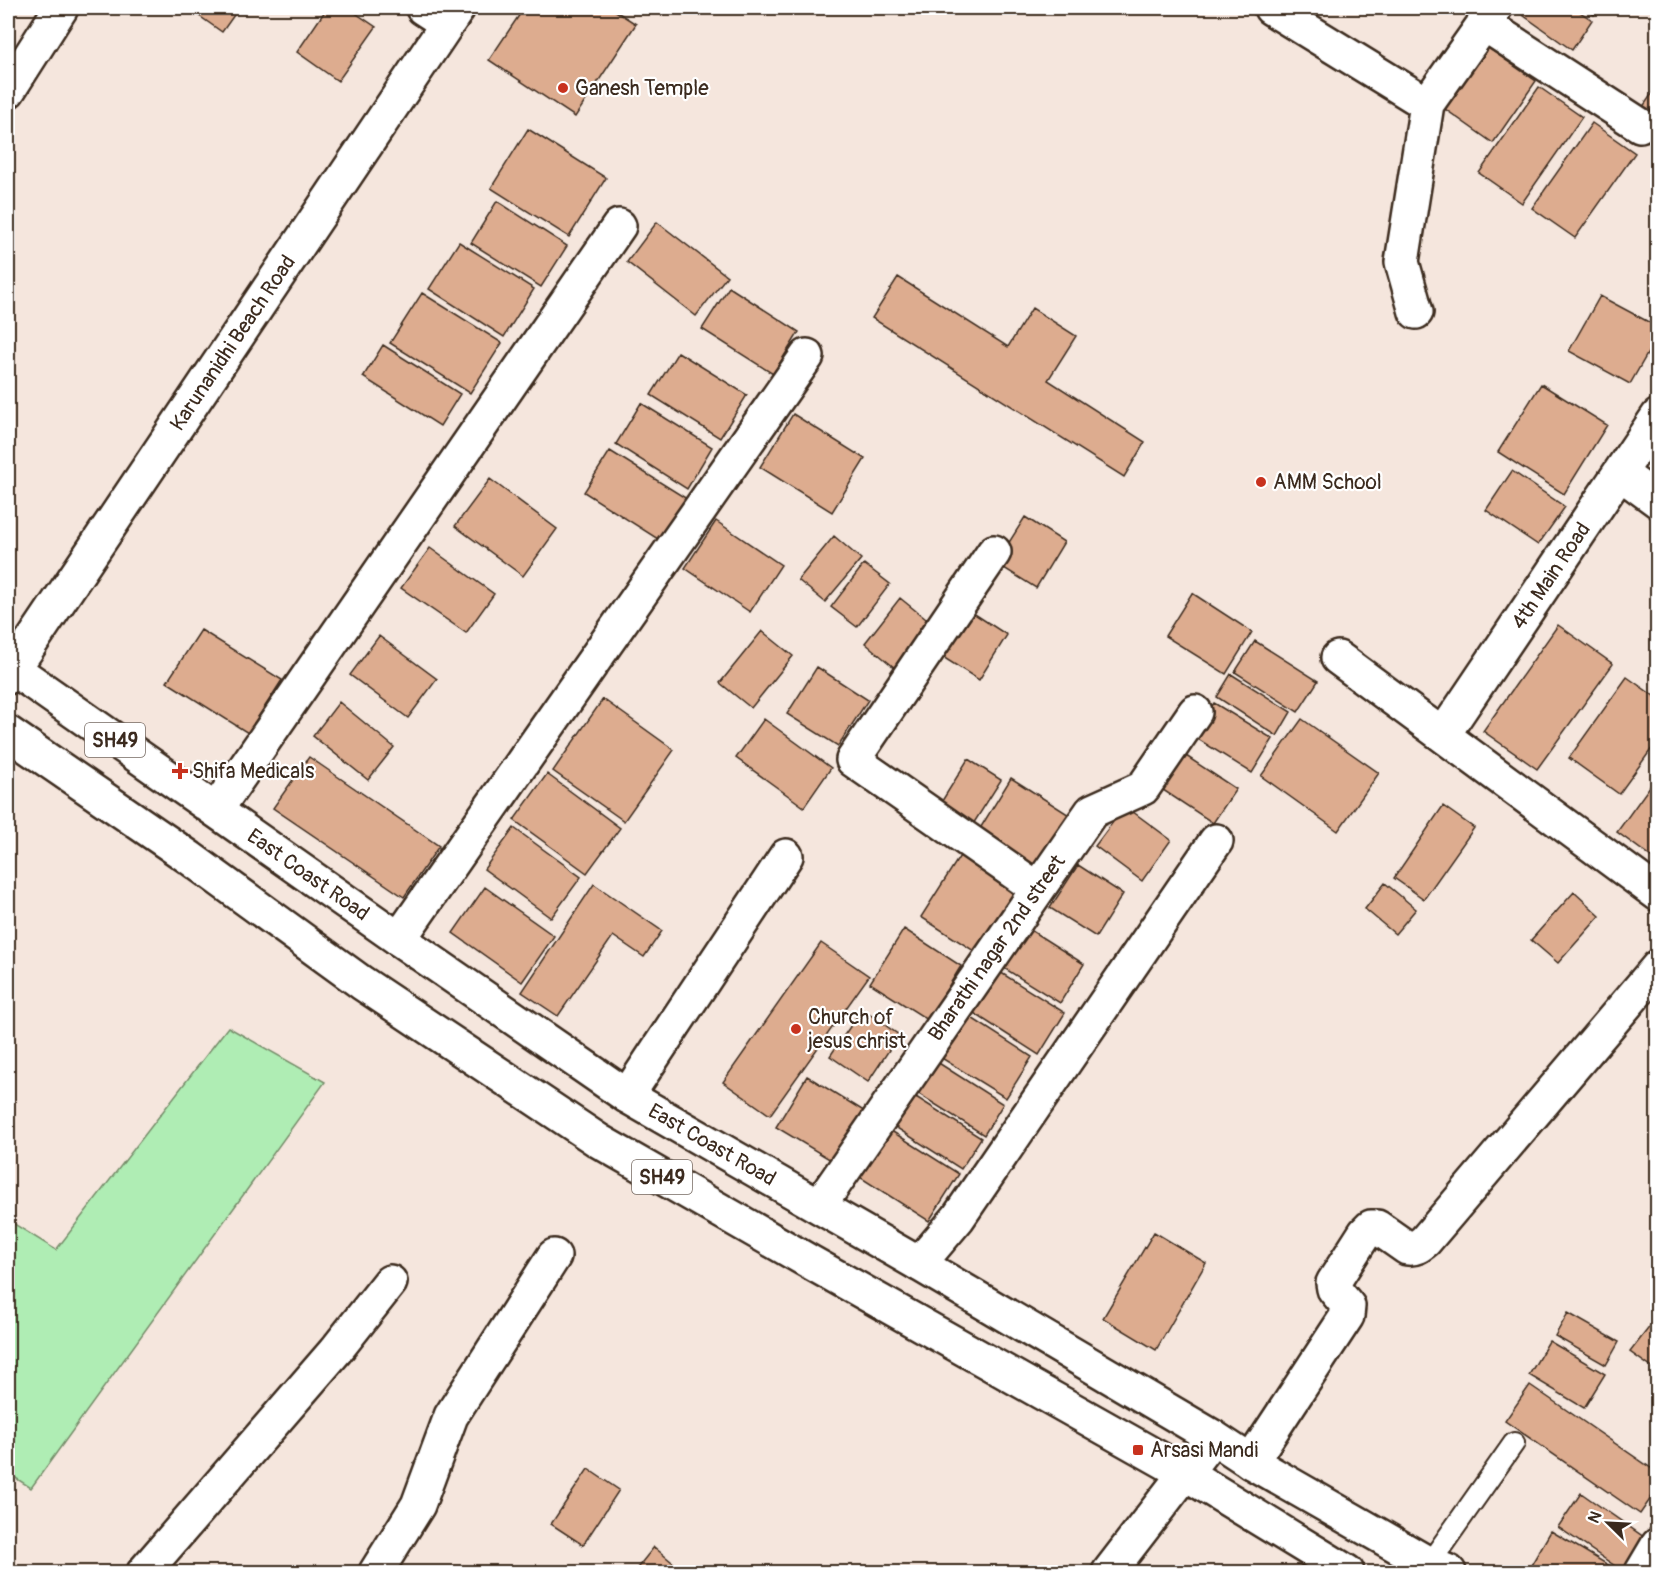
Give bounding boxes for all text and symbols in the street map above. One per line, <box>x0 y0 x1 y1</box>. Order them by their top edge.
place label: Ganesh Temple <box>575 75 709 102</box>
marker: Ganesh Temple <box>556 81 570 95</box>
street label: Karunanidhi Beach Road <box>164 250 302 436</box>
place label: AMM School <box>1273 469 1382 496</box>
marker: AMM School <box>1254 475 1268 489</box>
street label: 4th Main Road <box>1505 517 1597 635</box>
road number: SH49 <box>85 723 145 757</box>
place label: Shifa Medicals <box>192 758 315 785</box>
marker: Shifa Medicals <box>173 764 187 778</box>
street label: East Coast Road <box>242 823 374 927</box>
street label: Bharathi nagar 2nd street <box>922 849 1072 1046</box>
place label: Church of jesus christ <box>807 1004 907 1055</box>
marker: Church of jesus christ <box>789 1022 803 1036</box>
street label: East Coast Road <box>643 1098 781 1192</box>
road number: SH49 <box>632 1160 692 1194</box>
place label: Arsasi Mandi <box>1150 1437 1258 1464</box>
marker: Arsasi Mandi <box>1131 1443 1145 1457</box>
north arrow <box>1578 1493 1638 1553</box>
text: N <box>1584 1508 1607 1526</box>

